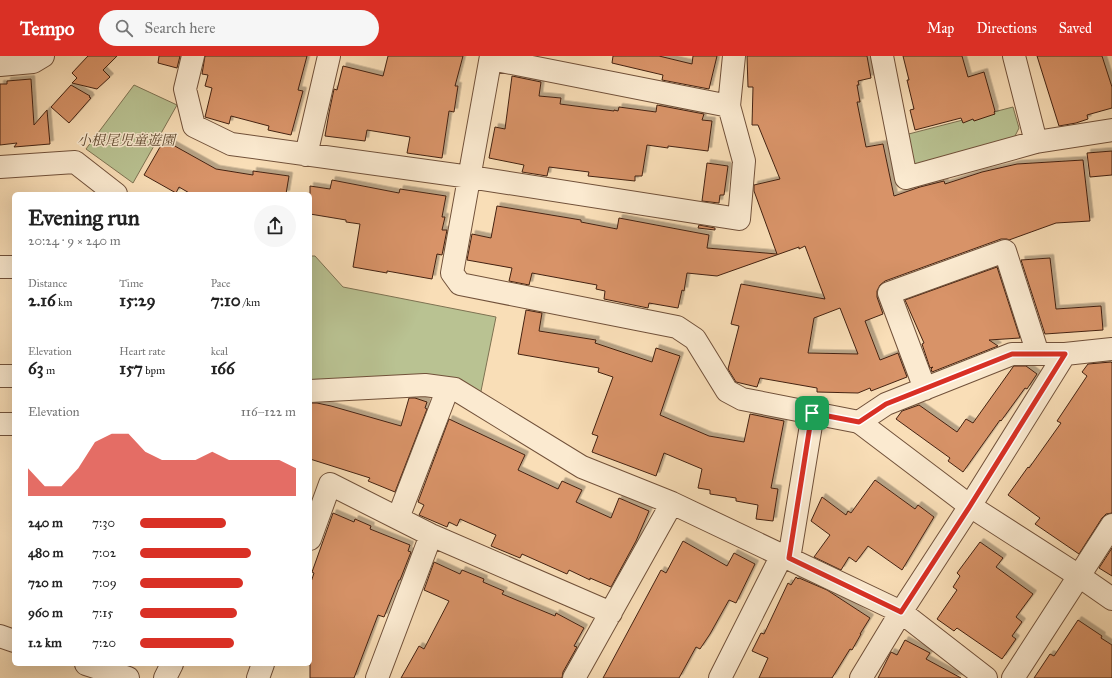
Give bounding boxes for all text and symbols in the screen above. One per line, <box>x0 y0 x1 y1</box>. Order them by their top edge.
search box <box>99 10 379 46</box>
text: Tempo <box>20 17 75 40</box>
icon: search <box>113 17 135 39</box>
text: Search here <box>145 19 216 37</box>
text: Map <box>927 20 954 37</box>
text: Directions <box>976 20 1037 37</box>
text: Saved <box>1059 20 1092 37</box>
park label: 小根尾児童遊園 <box>77 132 177 149</box>
text: Evening run <box>28 204 140 231</box>
button: share <box>254 205 296 247</box>
text: 20:24 · 9 × 240 m <box>28 233 121 249</box>
text: Distance <box>28 277 67 290</box>
text: Time <box>119 277 144 290</box>
text: Pace <box>211 277 231 290</box>
text: 2.16 <box>28 290 56 311</box>
text: 15:29 <box>119 290 156 311</box>
text: 7:10 <box>211 290 241 311</box>
text: km <box>56 296 72 309</box>
text: /km <box>241 296 260 309</box>
text: Elevation <box>28 345 72 358</box>
text: Heart rate <box>119 345 166 358</box>
text: kcal <box>211 345 228 358</box>
text: 63 <box>28 358 44 379</box>
text: 157 <box>119 358 143 379</box>
text: 166 <box>211 358 235 379</box>
text: m <box>44 364 55 377</box>
text: bpm <box>143 364 165 377</box>
pin <box>795 396 829 430</box>
icon: arrive <box>801 402 823 424</box>
text: Elevation <box>28 404 80 420</box>
text: 116–122 m <box>241 404 296 420</box>
text: 240 m <box>28 515 63 531</box>
text: 7:30 <box>92 515 115 531</box>
text: 480 m <box>28 545 63 561</box>
text: 7:02 <box>92 545 116 561</box>
text: 720 m <box>28 575 63 591</box>
text: 7:09 <box>92 575 117 591</box>
text: 960 m <box>28 605 63 621</box>
text: 7:15 <box>92 605 113 621</box>
text: 1.2 km <box>28 635 62 651</box>
text: 7:20 <box>92 635 116 651</box>

